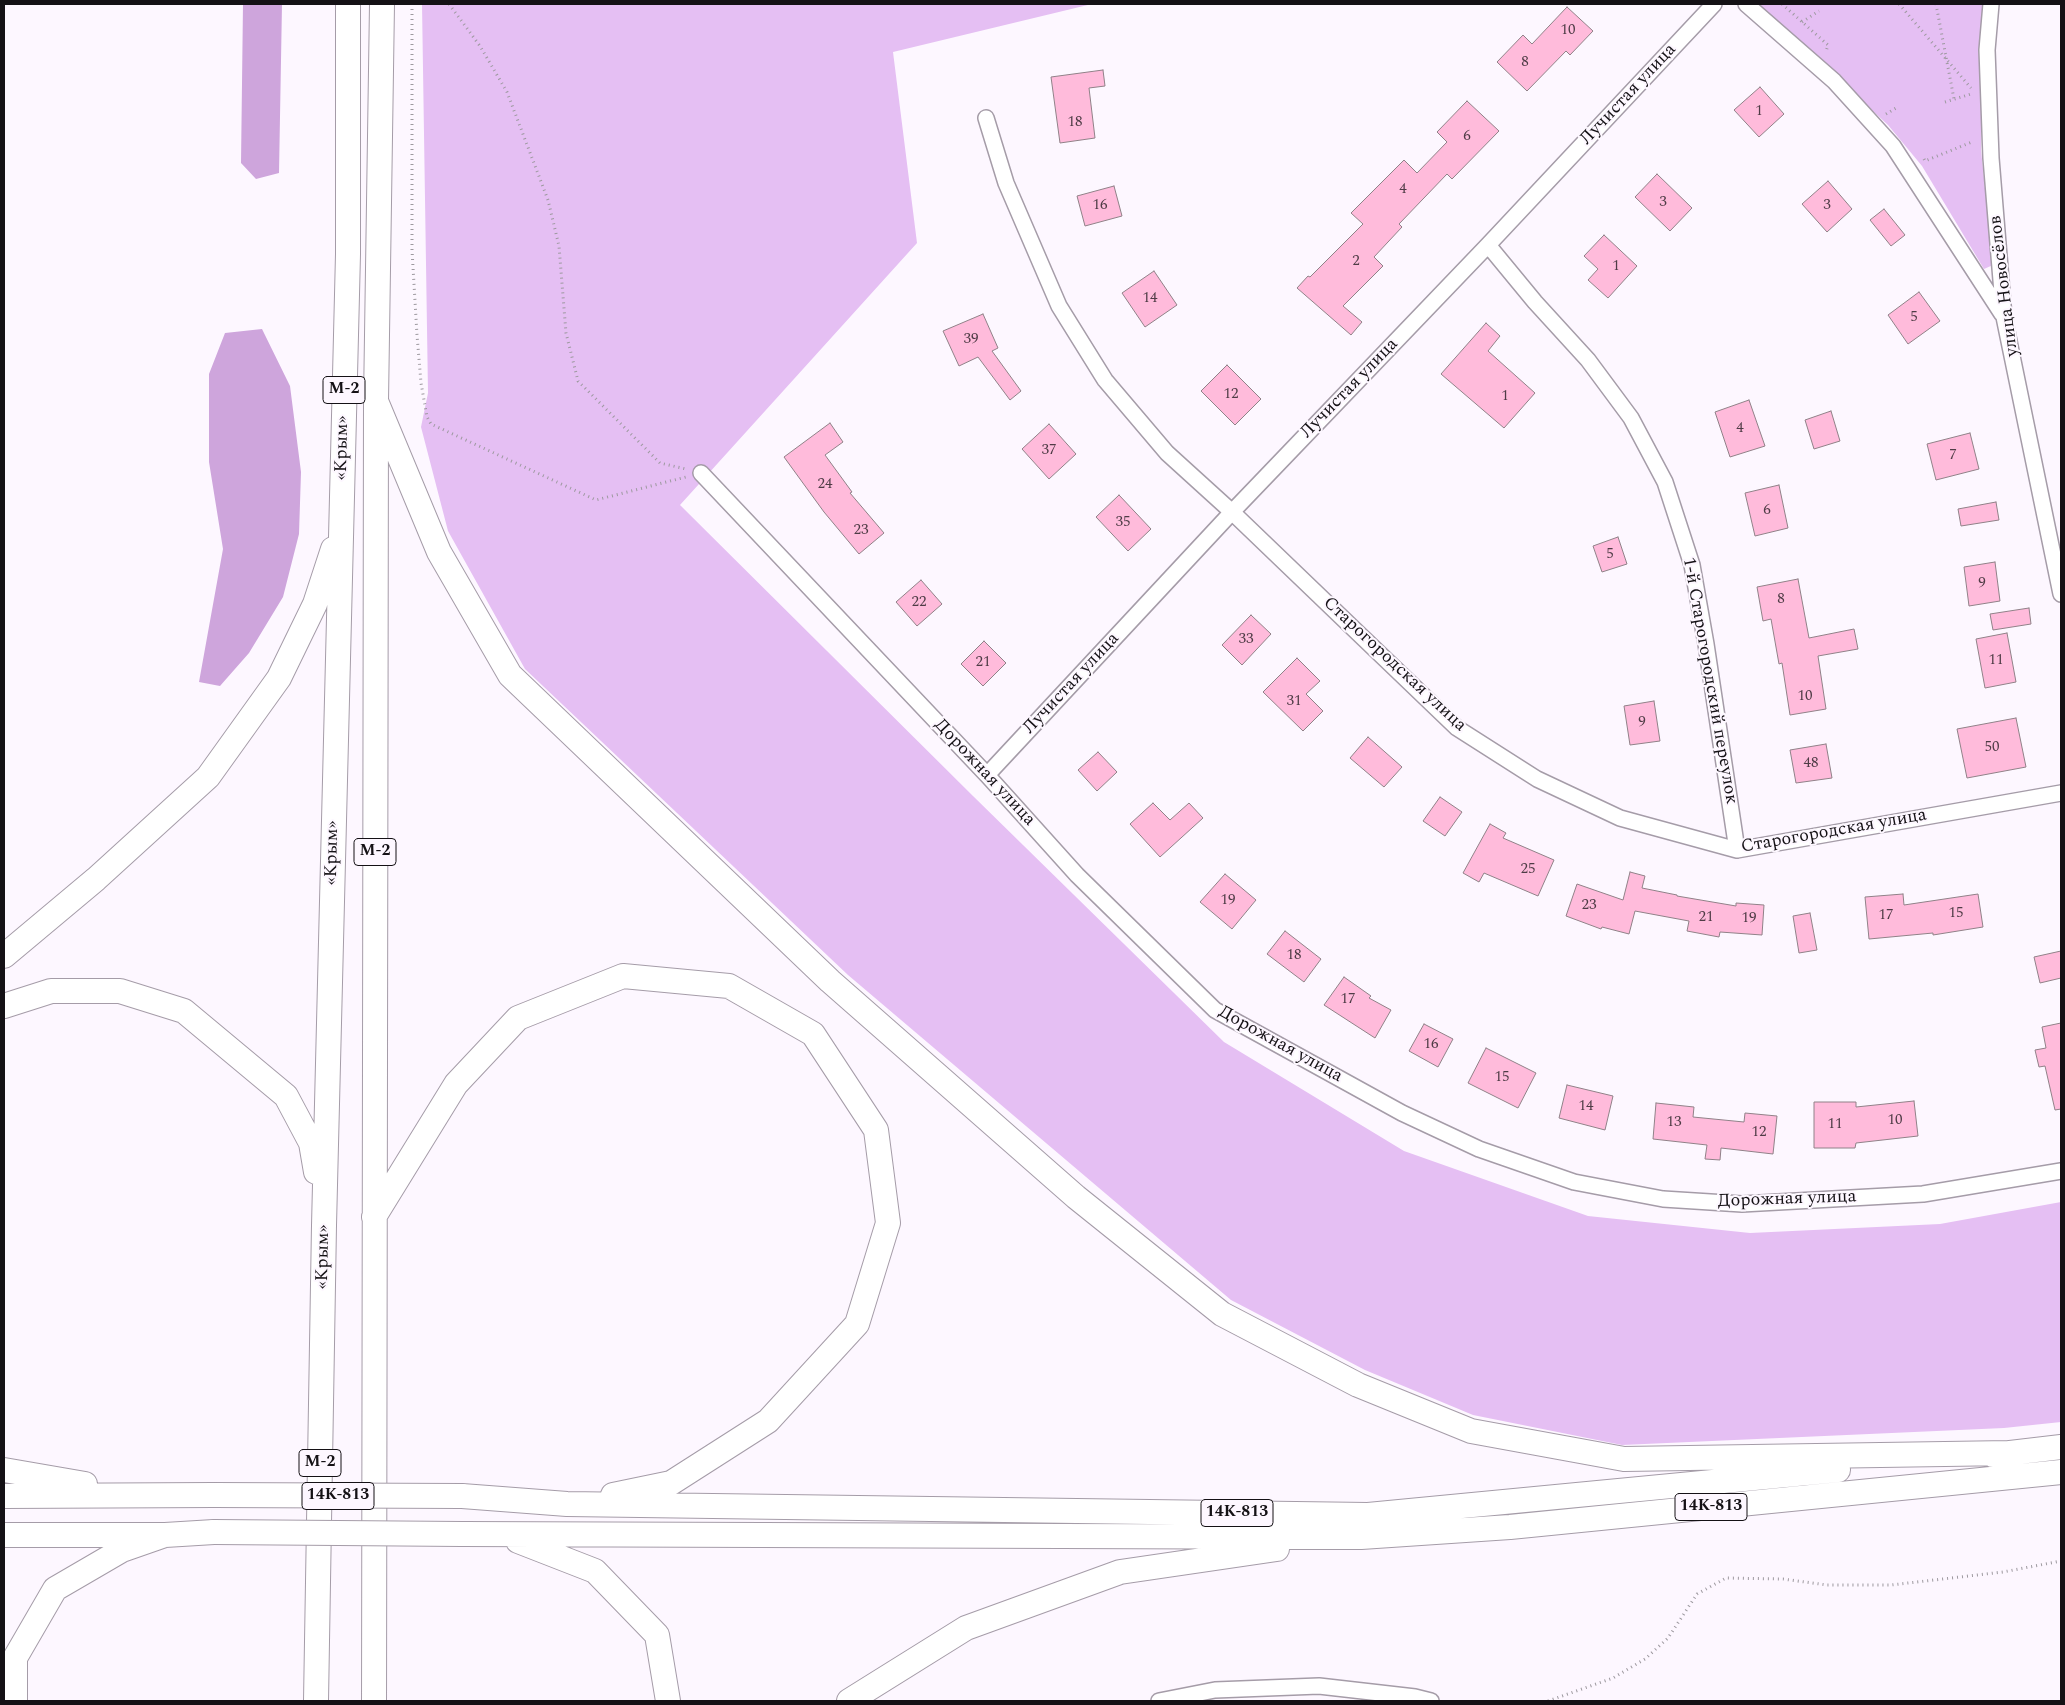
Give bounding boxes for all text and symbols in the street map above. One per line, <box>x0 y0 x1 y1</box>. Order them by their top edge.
house number: 10 <box>1561 22 1575 40</box>
street label: Лучистая улица <box>1576 40 1682 150</box>
house number: 8 <box>1521 54 1529 72</box>
house number: 1 <box>1755 103 1763 121</box>
house number: 18 <box>1068 114 1082 132</box>
house number: 6 <box>1463 128 1471 146</box>
house number: 4 <box>1399 181 1407 199</box>
house number: 3 <box>1659 194 1667 212</box>
house number: 16 <box>1093 197 1107 215</box>
house number: 3 <box>1823 197 1831 215</box>
street label: улица Новосёлов <box>1986 214 2024 358</box>
house number: 2 <box>1352 253 1360 271</box>
house number: 1 <box>1612 258 1620 276</box>
house number: 14 <box>1143 290 1157 308</box>
house number: 5 <box>1910 309 1918 327</box>
house number: 39 <box>964 331 978 349</box>
street label: Лучистая улица <box>1297 334 1403 444</box>
road number: М-2 <box>323 376 365 404</box>
house number: 12 <box>1224 386 1238 404</box>
house number: 1 <box>1501 388 1509 406</box>
street label: «Крым» <box>332 416 354 480</box>
house number: 4 <box>1736 420 1744 438</box>
house number: 37 <box>1042 442 1056 460</box>
house number: 7 <box>1949 447 1957 465</box>
house number: 24 <box>818 476 832 494</box>
house number: 6 <box>1763 502 1771 520</box>
house number: 35 <box>1116 514 1130 532</box>
house number: 23 <box>854 522 868 540</box>
house number: 5 <box>1606 546 1614 564</box>
street label: 1-й Старогородский переулок <box>1677 556 1741 806</box>
house number: 9 <box>1978 575 1986 593</box>
house number: 8 <box>1777 591 1785 609</box>
street label: Старогородская улица <box>1318 593 1470 737</box>
house number: 22 <box>912 594 926 612</box>
street label: Лучистая улица <box>1019 629 1125 739</box>
house number: 33 <box>1239 631 1253 649</box>
house number: 11 <box>1989 652 2003 670</box>
house number: 21 <box>976 654 990 672</box>
house number: 10 <box>1798 688 1812 706</box>
house number: 31 <box>1287 693 1301 711</box>
house number: 9 <box>1638 714 1646 732</box>
street label: Дорожная улица <box>929 715 1039 831</box>
house number: 50 <box>1985 739 1999 757</box>
house number: 48 <box>1804 755 1818 773</box>
street label: Старогородская улица <box>1740 805 1928 859</box>
street label: «Крым» <box>322 821 344 885</box>
road number: М-2 <box>354 839 396 866</box>
house number: 25 <box>1521 861 1535 879</box>
house number: 19 <box>1221 892 1235 910</box>
house number: 23 <box>1582 897 1596 915</box>
house number: 15 <box>1949 905 1963 923</box>
house number: 17 <box>1879 907 1893 925</box>
house number: 21 <box>1699 909 1713 927</box>
house number: 19 <box>1742 910 1756 928</box>
house number: 18 <box>1287 947 1301 965</box>
house number: 17 <box>1341 991 1355 1009</box>
street label: Дорожная улица <box>1214 1002 1346 1088</box>
house number: 16 <box>1424 1036 1438 1054</box>
house number: 15 <box>1495 1069 1509 1087</box>
house number: 14 <box>1579 1098 1593 1116</box>
house number: 10 <box>1888 1112 1902 1130</box>
house number: 13 <box>1667 1114 1681 1132</box>
house number: 11 <box>1828 1116 1842 1134</box>
house number: 12 <box>1752 1124 1766 1142</box>
street label: Дорожная улица <box>1717 1187 1857 1213</box>
street label: «Крым» <box>313 1225 335 1289</box>
road number: М-2 <box>299 1450 341 1476</box>
road number: 14К-813 <box>302 1482 374 1510</box>
road number: 14К-813 <box>1675 1494 1747 1520</box>
road number: 14К-813 <box>1201 1500 1273 1526</box>

